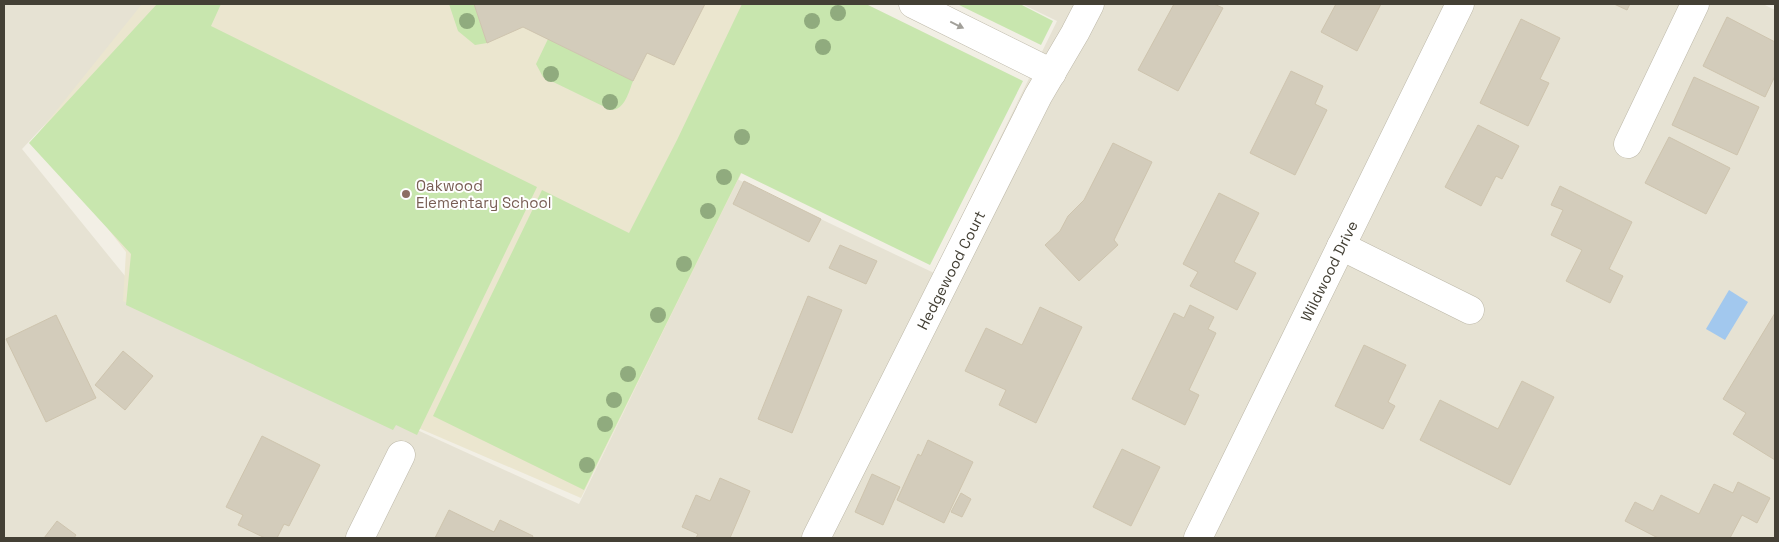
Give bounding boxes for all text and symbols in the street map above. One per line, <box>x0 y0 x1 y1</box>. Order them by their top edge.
one-way arrow <box>949 21 964 30</box>
place label: Oakwood Elementary School <box>416 176 552 212</box>
marker: Oakwood Elementary School <box>400 188 412 200</box>
street label: Hedgewood Court <box>913 207 989 333</box>
street label: Wildwood Drive <box>1296 217 1362 325</box>

